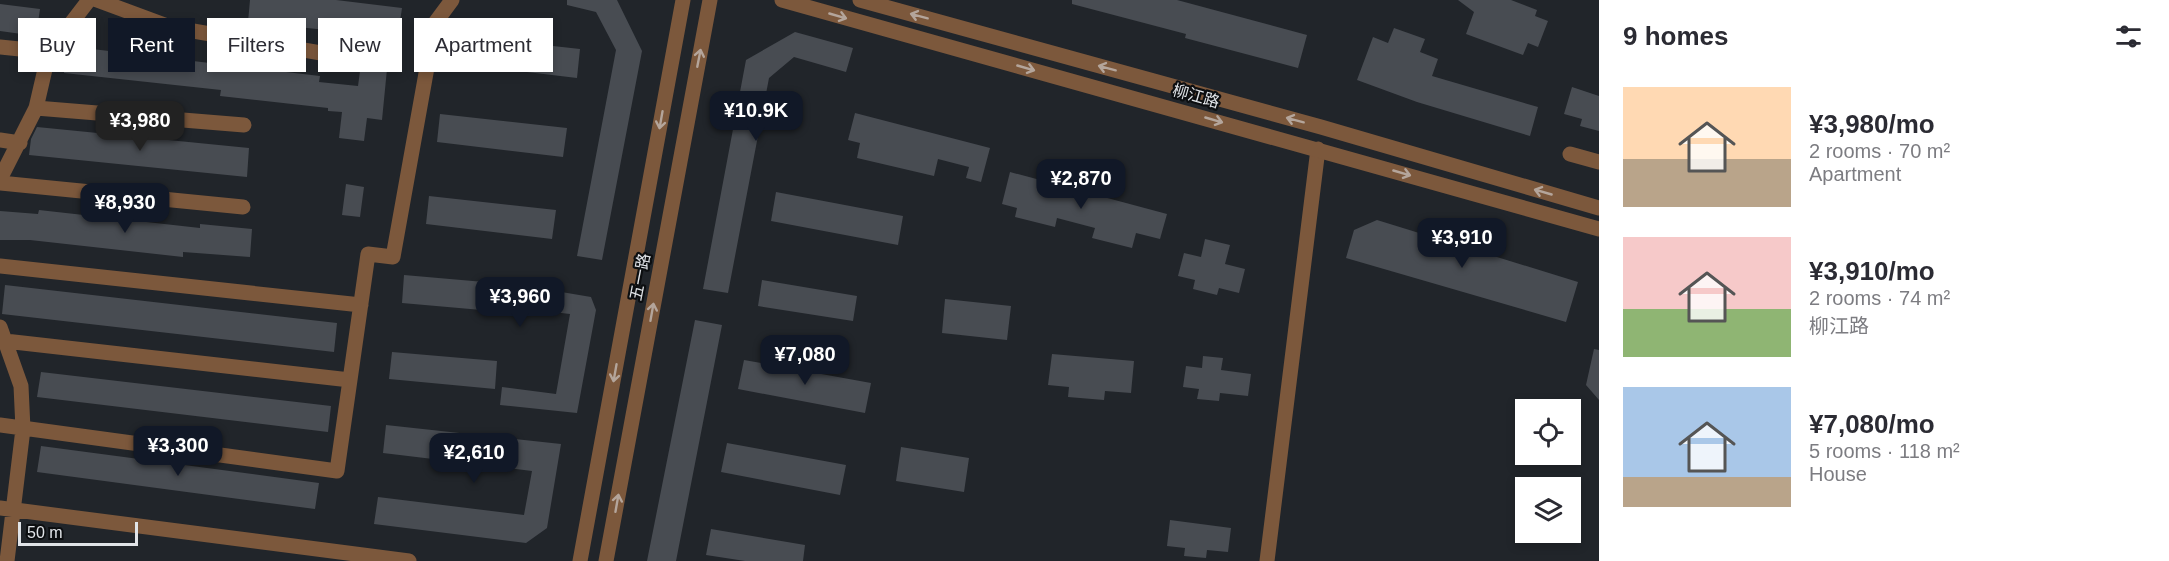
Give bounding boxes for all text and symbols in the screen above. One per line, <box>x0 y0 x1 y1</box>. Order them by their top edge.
one-way arrow <box>829 10 848 22</box>
one-way arrow <box>910 10 929 21</box>
chip: Buy <box>18 18 96 72</box>
chip: Rent <box>108 18 195 72</box>
chip: Filters <box>207 18 306 72</box>
chip: New <box>318 18 402 72</box>
chip: Apartment <box>414 18 553 72</box>
icon: filters <box>2112 20 2145 53</box>
text: 9 homes <box>1623 21 1729 51</box>
one-way arrow <box>694 49 705 68</box>
one-way arrow <box>1098 62 1117 73</box>
one-way arrow <box>1016 63 1035 74</box>
street label: 柳江路 <box>1171 81 1221 111</box>
pin: ¥10.9K <box>707 91 805 142</box>
text: ¥10.9K <box>724 99 788 121</box>
pin: ¥3,980 <box>91 101 189 152</box>
text: ¥3,980 <box>109 109 171 131</box>
one-way arrow <box>656 109 667 129</box>
text: ¥3,980/mo <box>1809 109 1935 139</box>
icon: home <box>1671 111 1743 183</box>
one-way arrow <box>1286 114 1305 125</box>
one-way arrow <box>1204 115 1223 126</box>
text: 2 rooms · 70 m² <box>1809 140 1950 162</box>
pin: ¥2,870 <box>1032 159 1130 210</box>
text: Apartment <box>1809 163 1901 185</box>
text: ¥2,870 <box>1050 167 1112 189</box>
one-way arrow <box>1392 168 1411 179</box>
pin: ¥8,930 <box>76 183 174 234</box>
one-way arrow <box>1534 186 1553 197</box>
text: ¥8,930 <box>94 191 156 213</box>
pin: ¥3,910 <box>1413 218 1511 269</box>
text: ¥3,910 <box>1431 226 1493 248</box>
street label: 五一路 <box>627 252 653 302</box>
text: ¥3,910/mo <box>1809 256 1935 286</box>
icon: home <box>1671 261 1743 333</box>
pin: ¥3,960 <box>471 277 569 328</box>
text: ¥3,960 <box>489 285 551 307</box>
text: 2 rooms · 74 m² <box>1809 287 1950 309</box>
one-way arrow <box>647 302 658 322</box>
text: 柳江路 <box>1809 315 1869 337</box>
pin: ¥7,080 <box>756 335 854 386</box>
text: ¥7,080 <box>774 343 836 365</box>
one-way arrow <box>609 363 620 383</box>
map controls <box>1515 399 1581 543</box>
button: locate <box>1515 399 1581 465</box>
text: ¥7,080/mo <box>1809 409 1935 439</box>
icon: home <box>1671 411 1743 483</box>
pin: ¥3,300 <box>129 426 227 477</box>
pin: ¥2,610 <box>425 433 523 484</box>
text: ¥3,300 <box>147 434 209 456</box>
text: 5 rooms · 118 m² <box>1809 440 1960 462</box>
text: ¥2,610 <box>443 441 505 463</box>
text: House <box>1809 463 1867 485</box>
button: layers <box>1515 477 1581 543</box>
one-way arrow <box>611 494 622 514</box>
scale bar <box>18 519 138 546</box>
text: 50 m <box>27 524 63 541</box>

